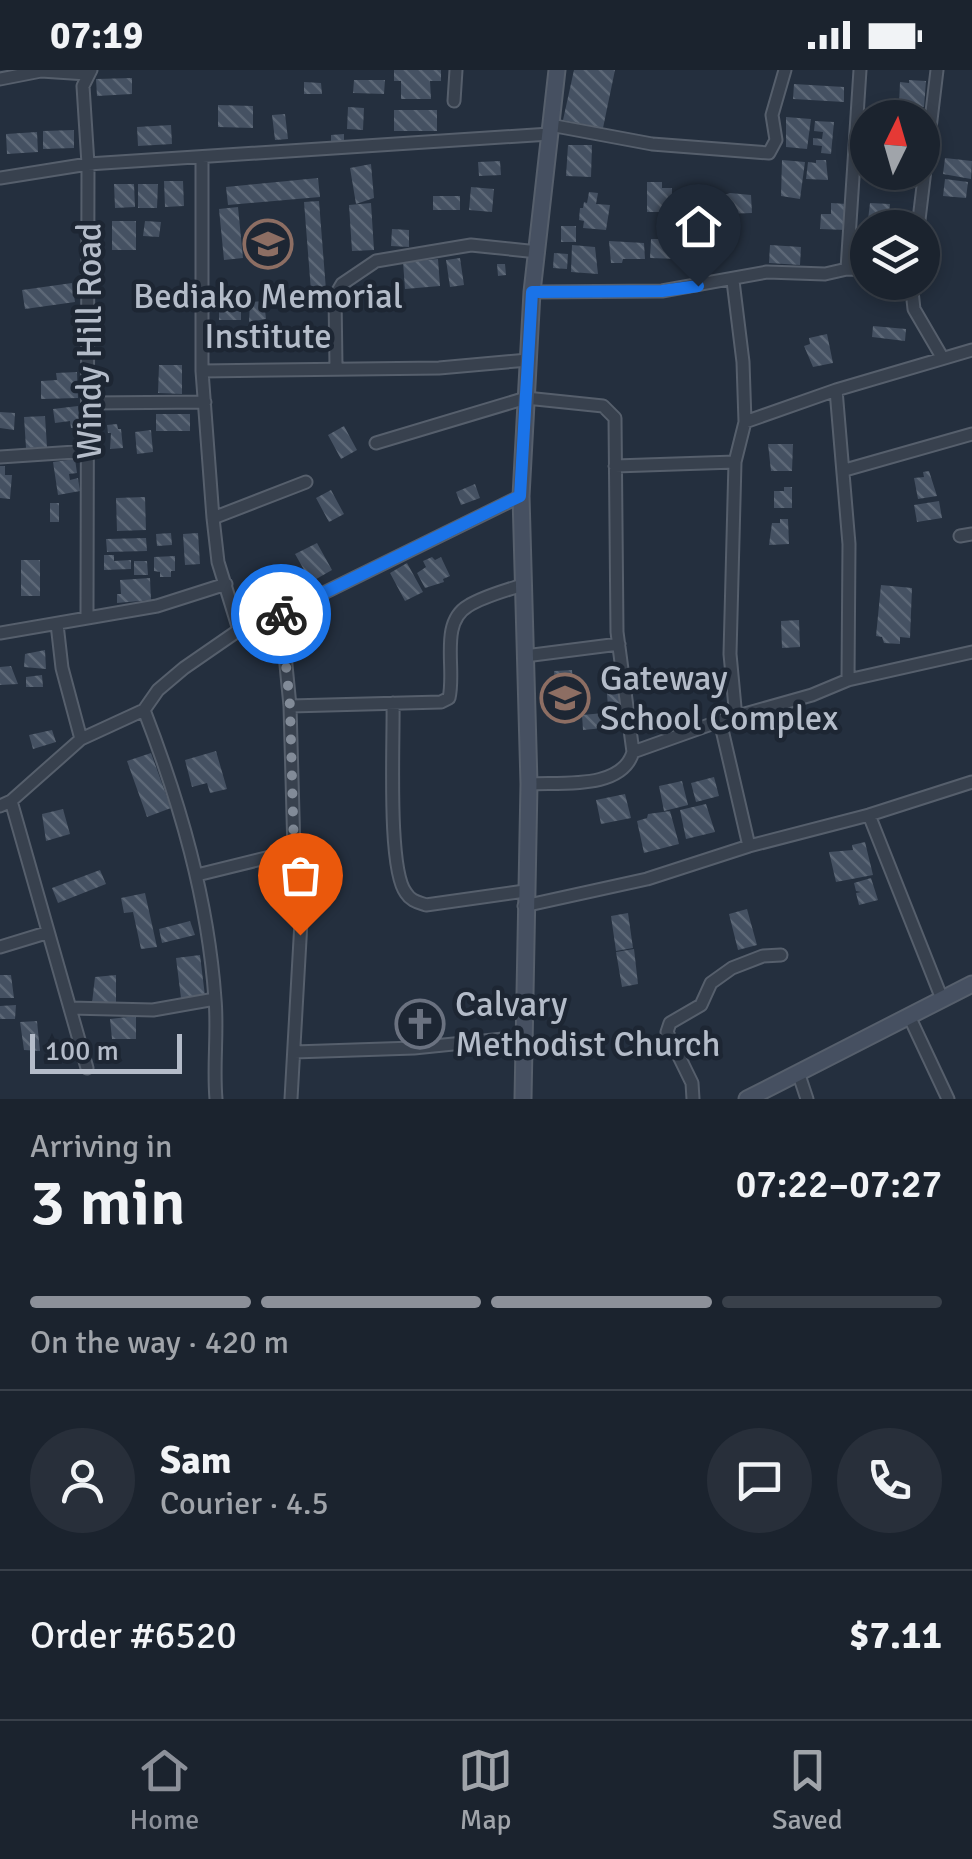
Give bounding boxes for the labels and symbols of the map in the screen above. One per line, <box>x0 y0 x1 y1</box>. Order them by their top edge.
north arrow <box>850 100 940 190</box>
pin <box>656 184 741 287</box>
school or university icon: Bediako Memorial Institute <box>242 218 294 270</box>
street label: Windy Hill Road <box>68 223 111 459</box>
place label: Bediako Memorial Institute <box>133 275 403 358</box>
courier <box>231 564 331 664</box>
place label: Gateway School Complex <box>600 657 838 740</box>
school or university icon: Gateway School Complex <box>539 672 591 724</box>
pin <box>258 833 343 936</box>
place label: Calvary Methodist Church <box>455 983 721 1066</box>
church icon: Calvary Methodist Church <box>394 998 446 1050</box>
scale bar <box>30 1029 182 1074</box>

